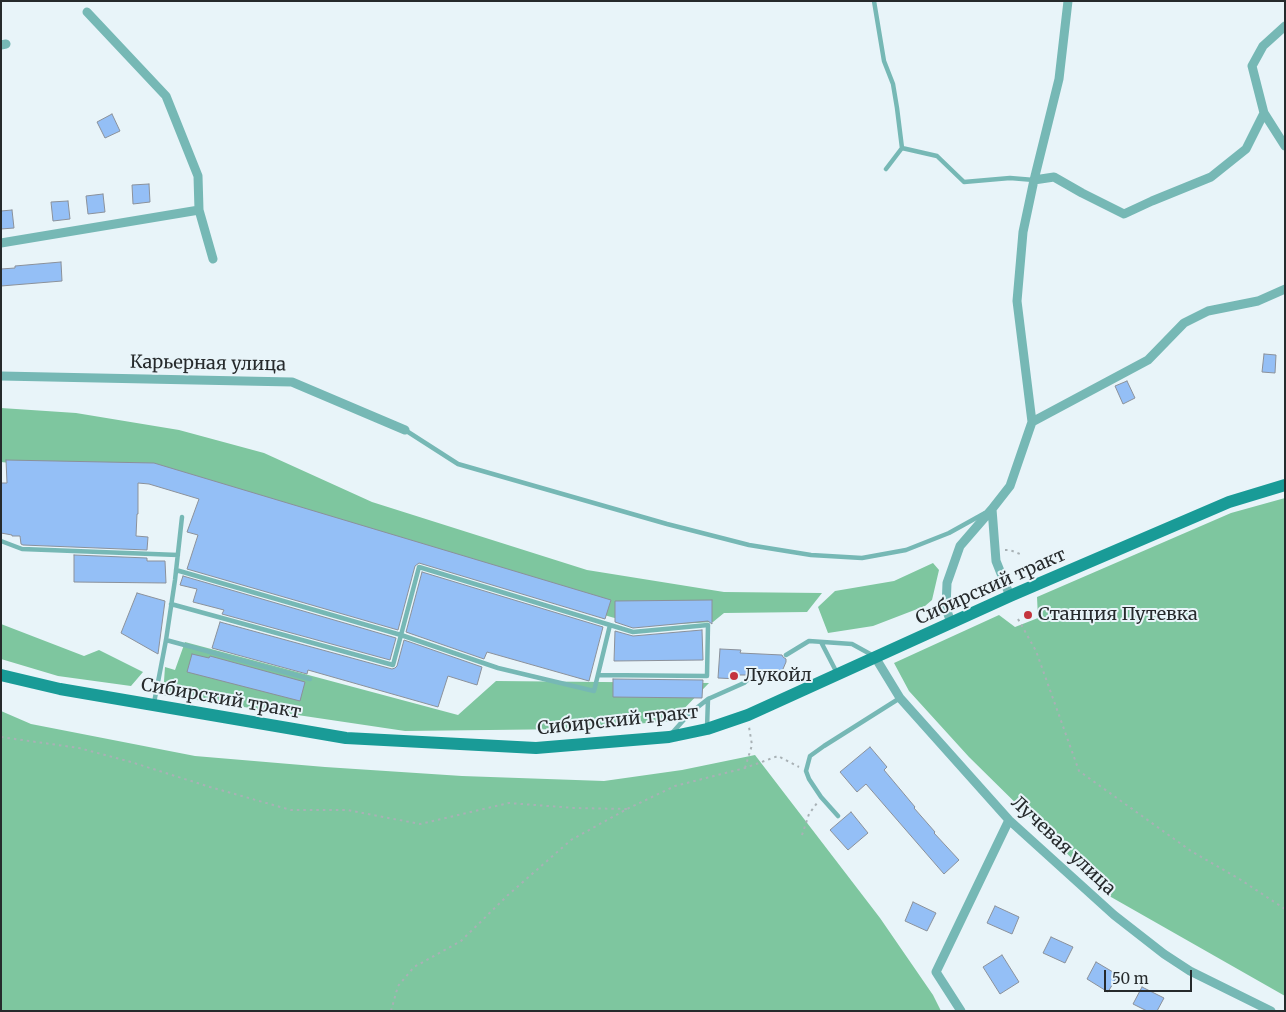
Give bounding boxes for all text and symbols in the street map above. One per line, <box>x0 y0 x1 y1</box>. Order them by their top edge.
street label: Карьерная улица <box>130 352 286 376</box>
street label: Сибирский тракт <box>913 544 1069 630</box>
place label: Станция Путевка <box>1038 604 1198 626</box>
marker: Станция Путевка <box>1022 609 1034 621</box>
place label: Лукойл <box>744 665 812 687</box>
marker: Лукойл <box>728 670 740 682</box>
street label: Сибирский тракт <box>139 674 303 724</box>
street label: Сибирский тракт <box>536 702 700 740</box>
street label: Лучевая улица <box>1006 792 1120 900</box>
scale bar <box>1106 960 1194 992</box>
text: 50 m <box>1112 969 1149 988</box>

